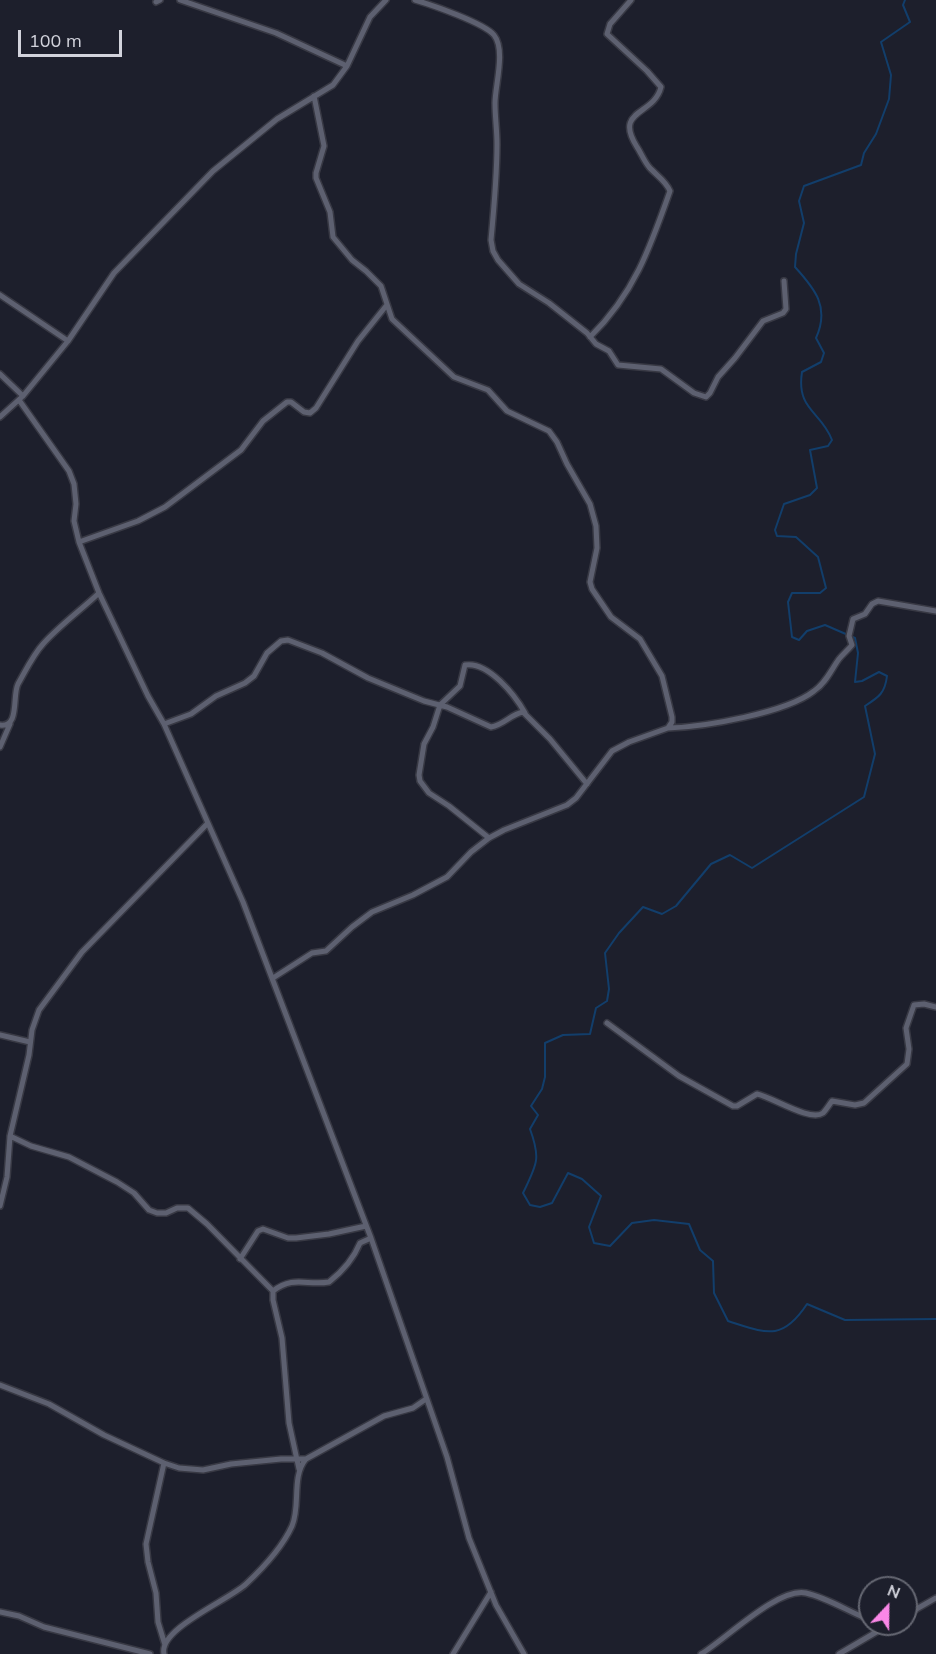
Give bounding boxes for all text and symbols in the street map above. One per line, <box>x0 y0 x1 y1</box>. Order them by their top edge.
scale bar <box>21 18 124 56</box>
text: 100 m <box>29 29 82 52</box>
north arrow <box>858 1576 918 1636</box>
text: N <box>885 1580 903 1603</box>

